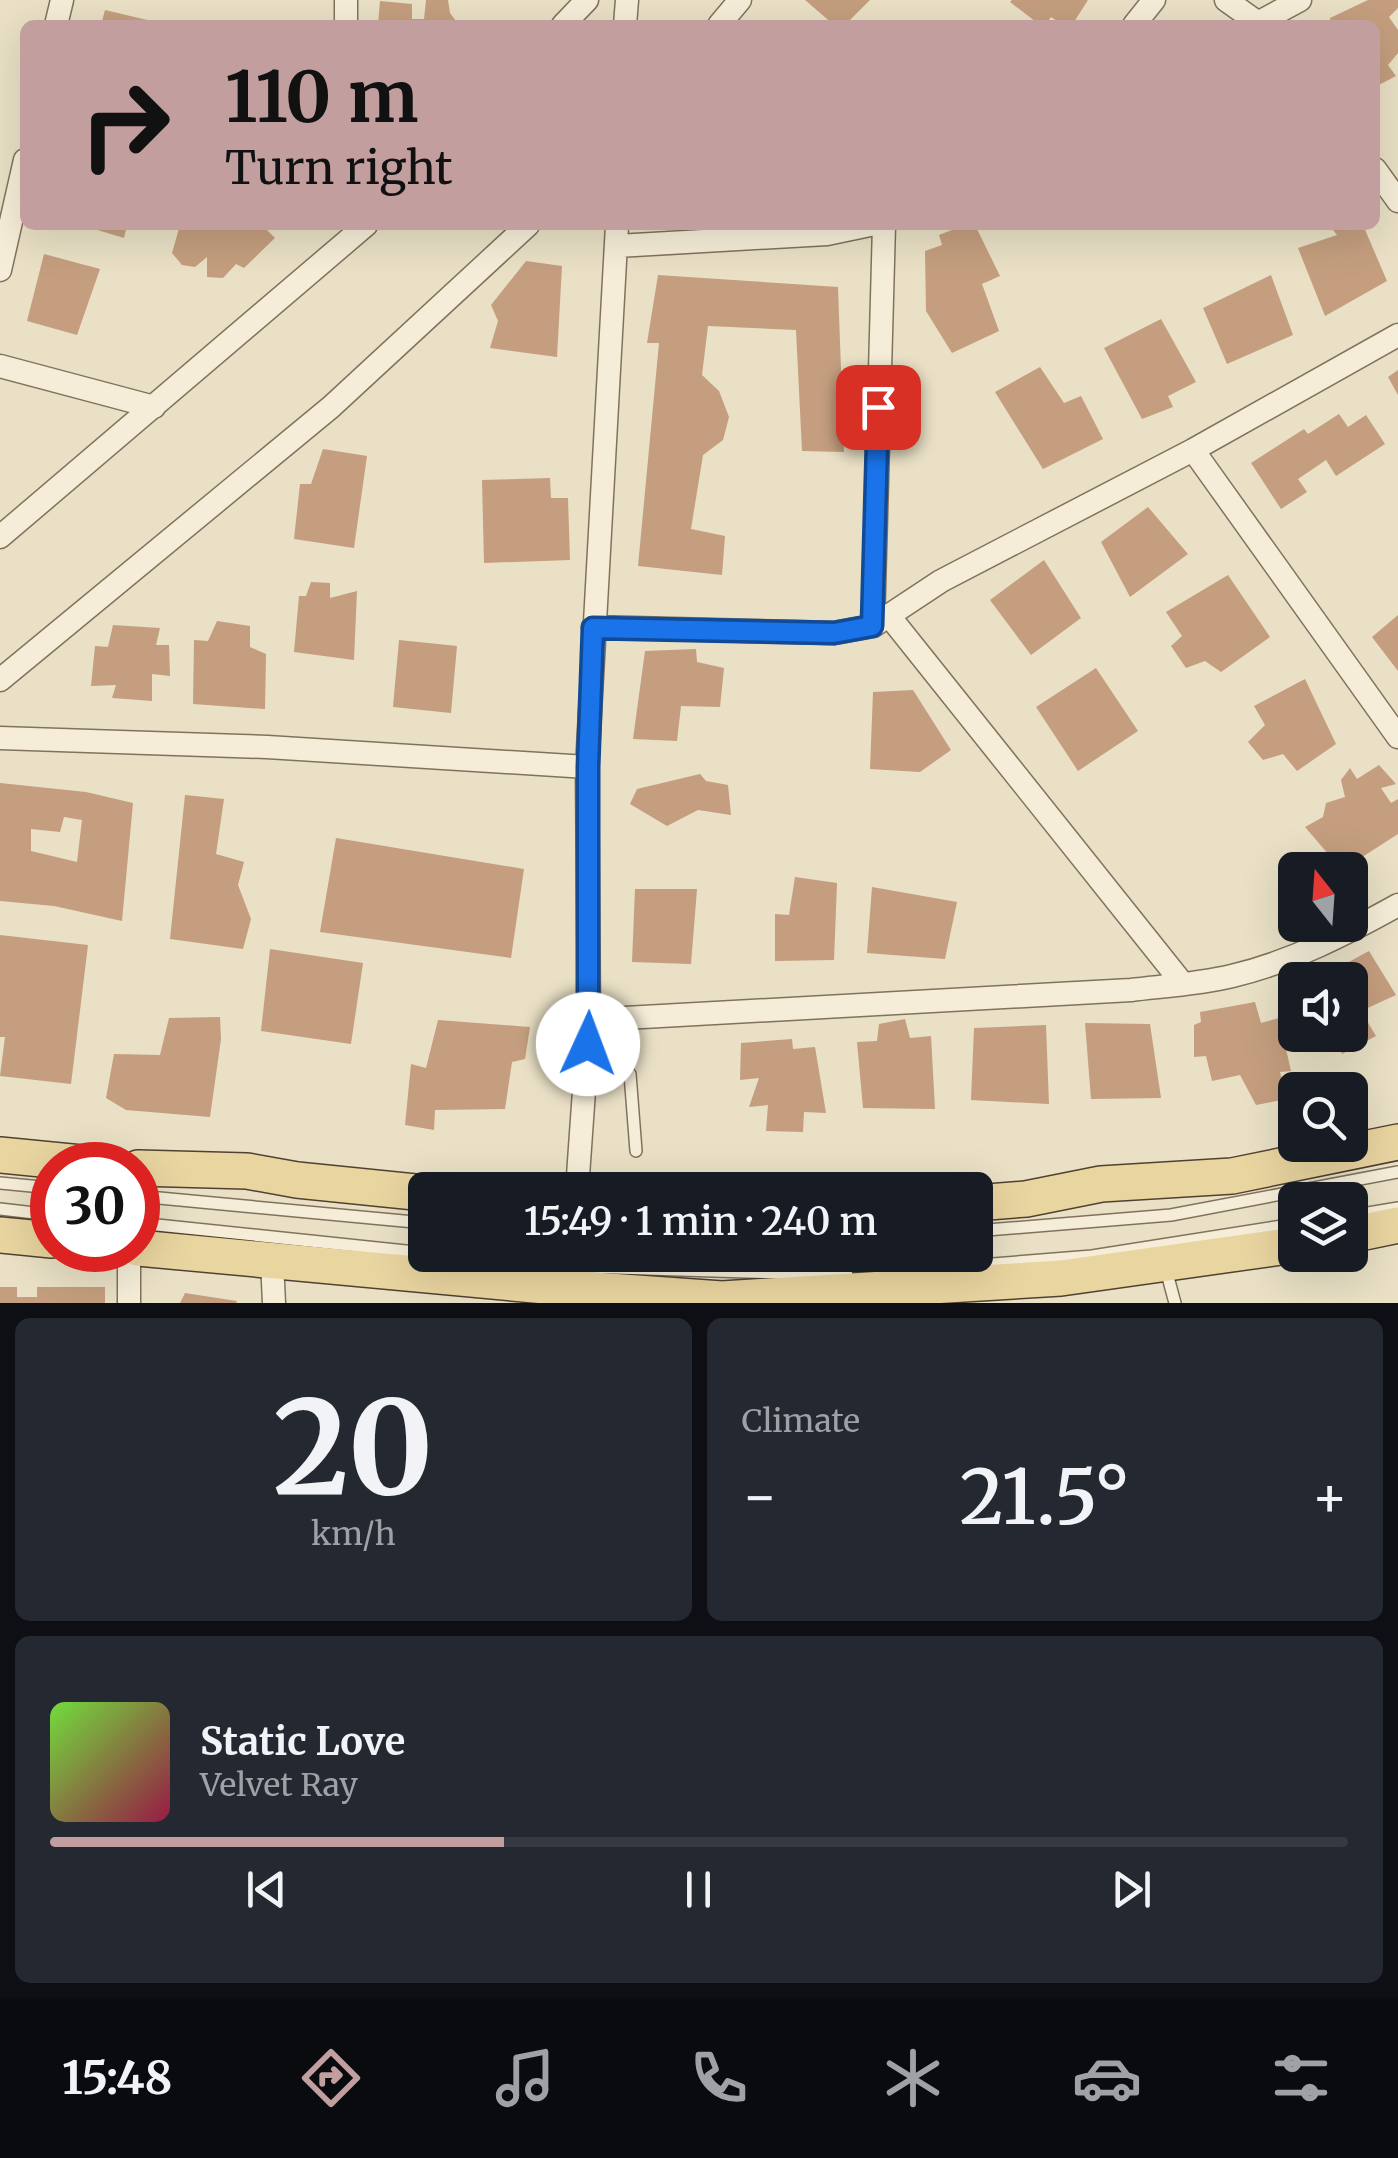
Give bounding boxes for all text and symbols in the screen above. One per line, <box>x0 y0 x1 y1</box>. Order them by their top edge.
text: 110 m <box>225 53 418 141</box>
icon: right <box>60 60 190 190</box>
text: Turn right <box>225 140 453 196</box>
pin <box>836 365 921 450</box>
icon: arrive <box>851 380 906 435</box>
north arrow <box>1278 852 1368 942</box>
map controls <box>1278 852 1368 1272</box>
button: sound <box>1278 962 1368 1052</box>
position arrow <box>536 992 640 1096</box>
button: search <box>1278 1072 1368 1162</box>
speed limit sign: 30 <box>30 1142 160 1272</box>
button: layers <box>1278 1182 1368 1272</box>
text: 15:49 · 1 min · 240 m <box>524 1198 877 1245</box>
text: 20 <box>273 1367 434 1530</box>
text: Climate <box>742 1401 860 1441</box>
text: 21.5° <box>960 1450 1130 1544</box>
text: − <box>742 1462 778 1531</box>
text: + <box>1311 1462 1348 1531</box>
text: km/h <box>311 1514 396 1554</box>
text: Static Love <box>200 1718 405 1765</box>
text: Velvet Ray <box>200 1765 358 1805</box>
icon: previous <box>239 1862 294 1917</box>
icon: pause <box>671 1862 726 1917</box>
icon: next <box>1104 1862 1159 1917</box>
icon: directions <box>296 2043 366 2113</box>
icon: music <box>490 2043 560 2113</box>
icon: phone <box>684 2043 754 2113</box>
icon: climate <box>878 2043 948 2113</box>
icon: car <box>1072 2043 1142 2113</box>
icon: filters <box>1266 2043 1336 2113</box>
text: 15:48 <box>62 2050 172 2106</box>

